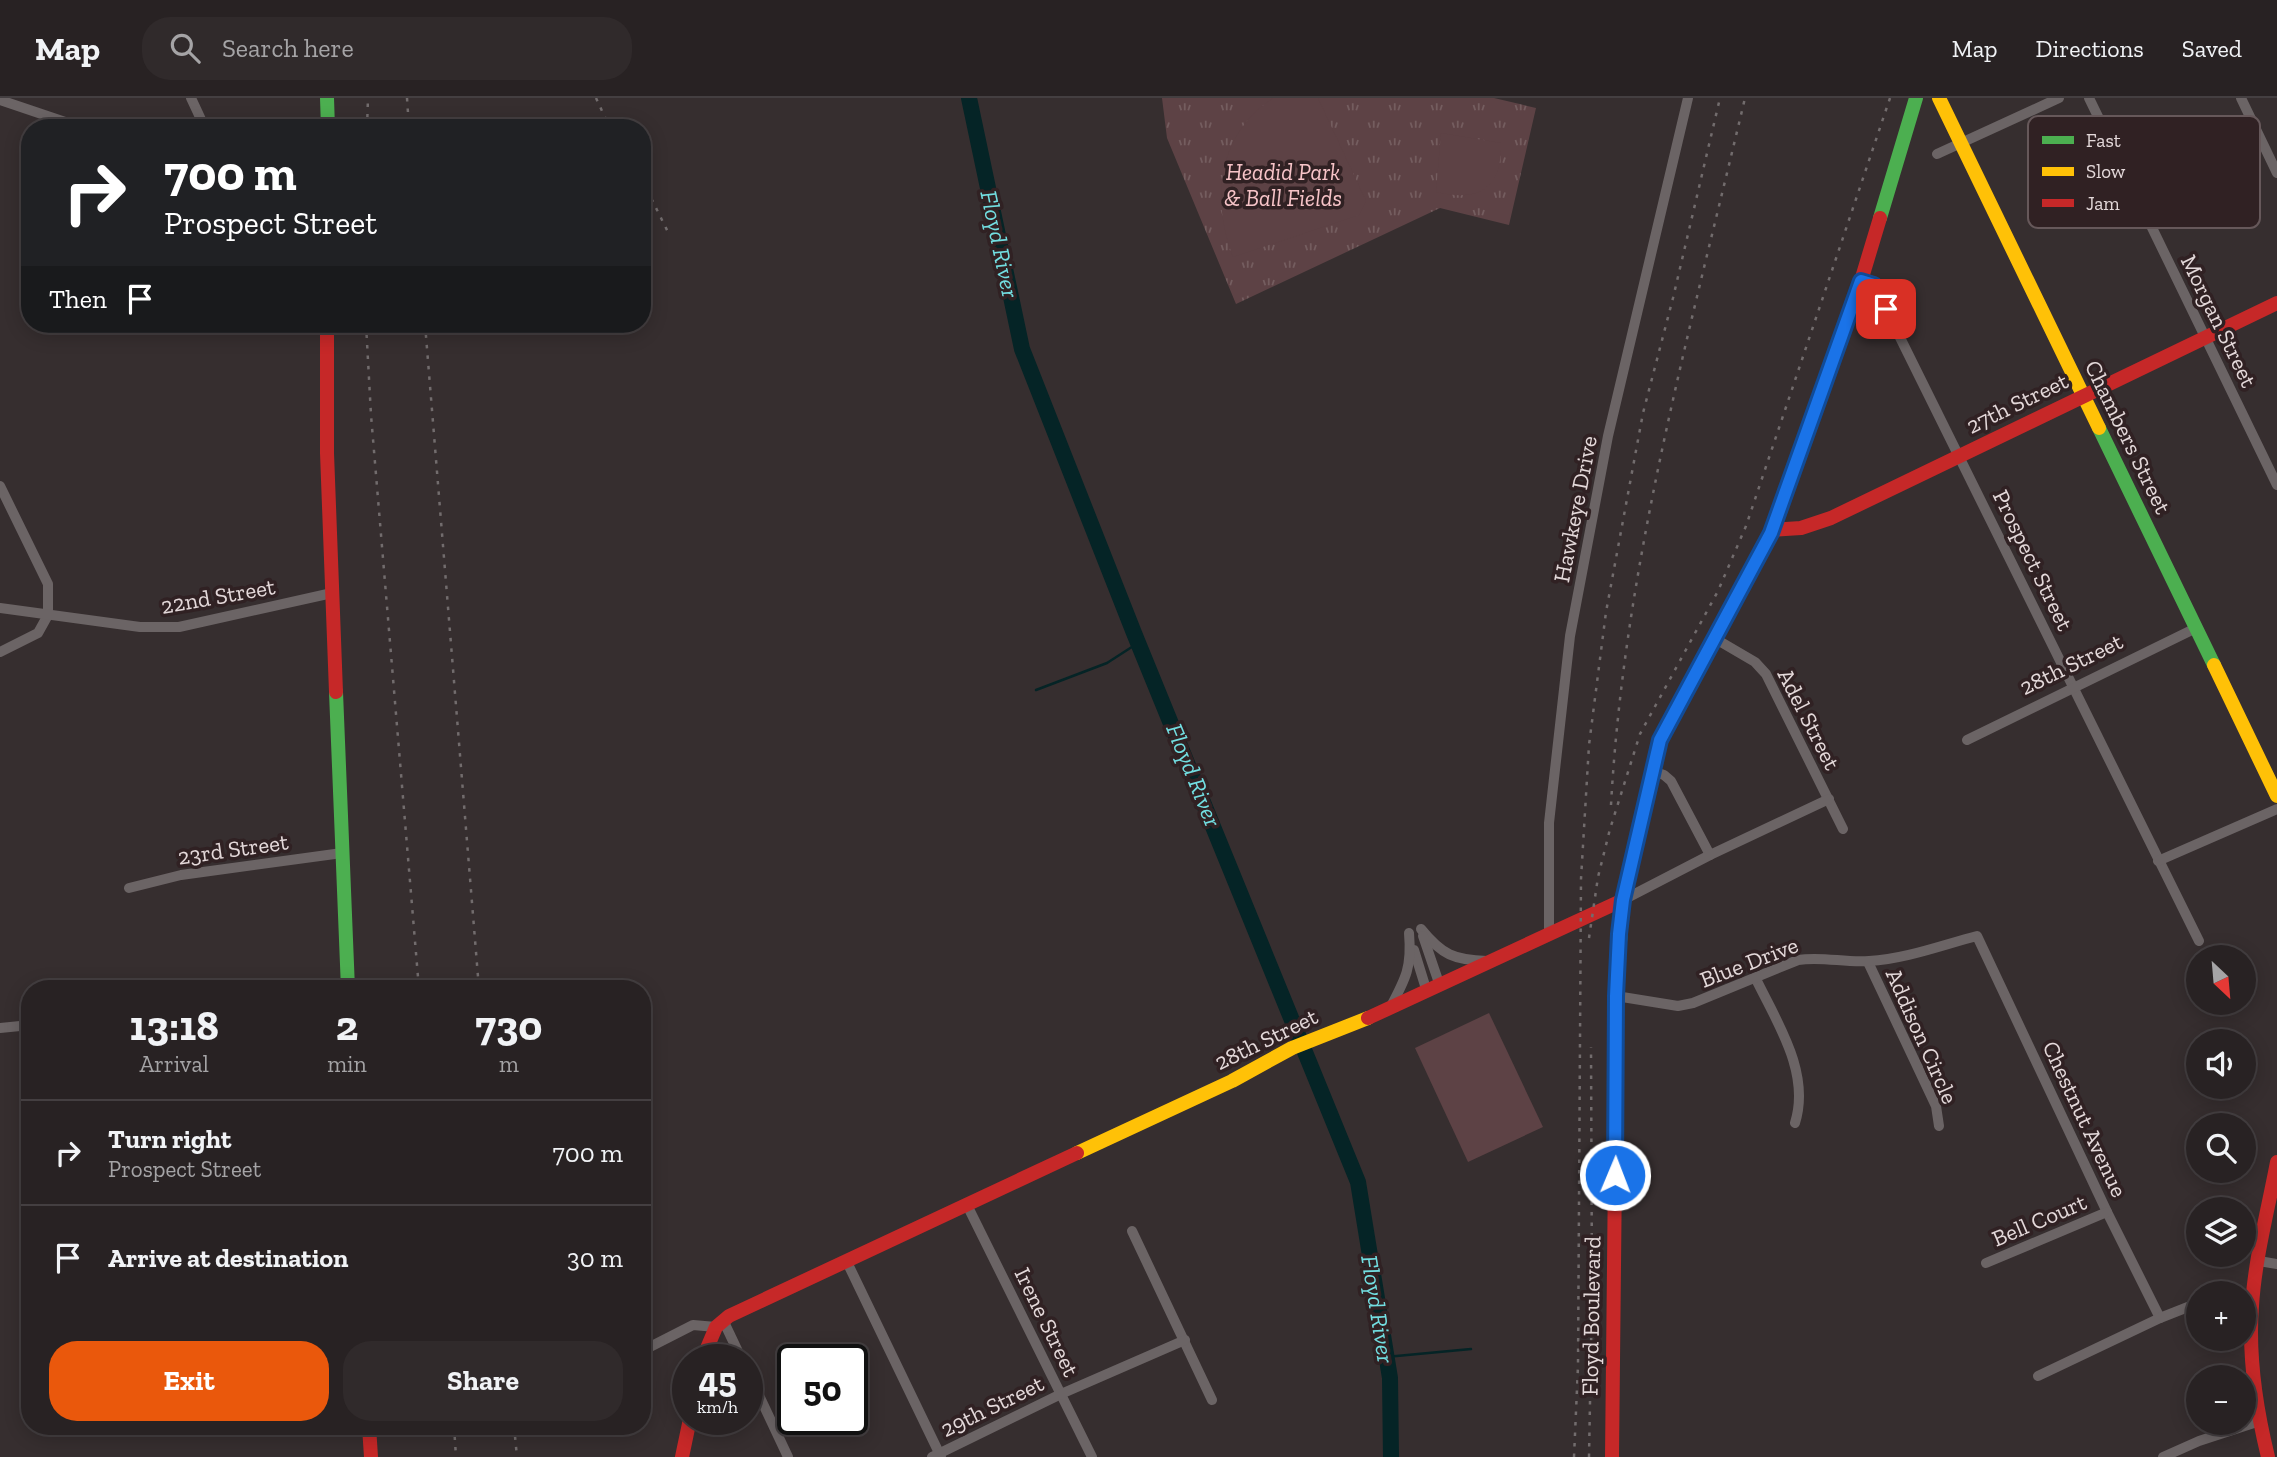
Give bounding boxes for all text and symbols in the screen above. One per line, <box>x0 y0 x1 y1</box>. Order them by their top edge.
search box <box>142 17 632 80</box>
text: Map <box>35 29 100 68</box>
icon: search <box>166 29 204 67</box>
text: Search here <box>222 32 354 64</box>
text: Map <box>1952 34 1998 63</box>
text: Directions <box>2036 34 2144 63</box>
text: Saved <box>2182 34 2242 63</box>
legend <box>2028 116 2260 228</box>
text: Fast <box>2086 129 2121 152</box>
text: 700 m <box>164 144 297 203</box>
icon: right <box>49 147 140 238</box>
park label: Headid Park & Ball Fields <box>1224 158 1342 212</box>
text: Slow <box>2086 160 2126 183</box>
water label: Floyd River <box>974 188 1026 301</box>
text: Jam <box>2086 192 2120 215</box>
text: Prospect Street <box>164 204 377 242</box>
street label: Morgan Street <box>2175 250 2263 392</box>
pin <box>1856 279 1916 339</box>
icon: arrive <box>121 280 159 318</box>
text: Then <box>49 283 107 315</box>
icon: arrive <box>1867 290 1905 328</box>
street label: Chambers Street <box>2079 356 2177 519</box>
street label: 27th Street <box>1962 366 2073 440</box>
street label: Hawkeye Drive <box>1547 433 1603 585</box>
street label: Prospect Street <box>1987 485 2079 635</box>
street label: 22nd Street <box>159 572 278 620</box>
street label: 28th Street <box>2015 627 2128 701</box>
street label: Adel Street <box>1772 664 1847 775</box>
water label: Floyd River <box>1160 719 1228 832</box>
street label: 23rd Street <box>176 827 290 871</box>
street label: Blue Drive <box>1696 930 1802 994</box>
north arrow <box>2186 945 2256 1015</box>
map controls <box>2186 945 2256 1435</box>
street label: Addison Circle <box>1880 964 1964 1108</box>
text: 13:18 <box>129 1000 219 1051</box>
text: 2 <box>336 1000 358 1051</box>
text: 730 <box>475 1000 543 1051</box>
street label: 28th Street <box>1210 1002 1323 1076</box>
button: sound <box>2186 1029 2256 1099</box>
street label: Chestnut Avenue <box>2037 1036 2133 1202</box>
text: Arrival <box>139 1050 209 1078</box>
text: min <box>327 1050 367 1078</box>
text: m <box>499 1050 519 1078</box>
button: search <box>2186 1113 2256 1183</box>
text: Turn right <box>108 1123 231 1155</box>
icon: right <box>49 1134 87 1172</box>
text: 700 m <box>552 1137 623 1169</box>
position arrow <box>1578 1138 1652 1212</box>
text: Prospect Street <box>108 1155 261 1183</box>
street label: Bell Court <box>1988 1187 2091 1252</box>
button: layers <box>2186 1197 2256 1267</box>
street label: Floyd Boulevard <box>1576 1235 1606 1396</box>
icon: arrive <box>49 1239 87 1277</box>
text: Arrive at destination <box>108 1242 348 1274</box>
text: 30 m <box>567 1242 623 1274</box>
water label: Floyd River <box>1355 1253 1401 1366</box>
street label: Irene Street <box>1009 1263 1086 1381</box>
button: + <box>2186 1281 2256 1351</box>
button: Exit <box>49 1341 329 1421</box>
button: Share <box>343 1341 623 1421</box>
speed limit sign: 50 <box>777 1344 868 1435</box>
text: 45 <box>698 1359 737 1401</box>
button: − <box>2186 1365 2256 1435</box>
street label: 29th Street <box>936 1369 1048 1443</box>
text: km/h <box>697 1396 738 1418</box>

